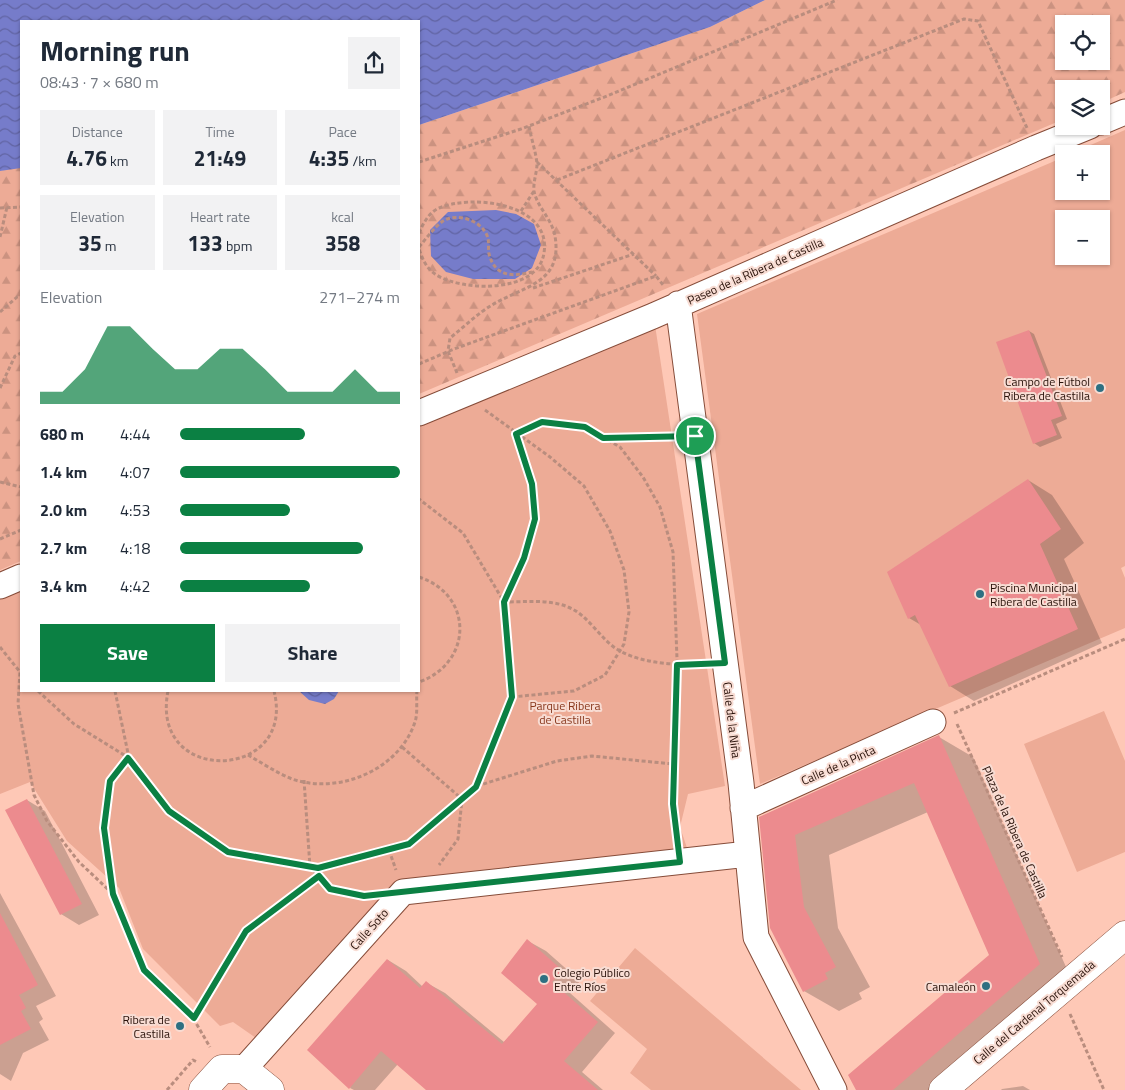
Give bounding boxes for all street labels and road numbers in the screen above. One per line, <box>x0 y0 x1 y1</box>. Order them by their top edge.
street label: Paseo de la Ribera de Castilla <box>684 232 826 310</box>
street label: Calle de la Niña <box>718 681 746 759</box>
street label: Calle de la Pinta <box>798 740 878 790</box>
street label: Plaza de la Ribera de Castilla <box>977 763 1053 901</box>
street label: Calle Soto <box>345 904 393 954</box>
street label: Calle del Cardenal Torquemada <box>969 955 1099 1069</box>

